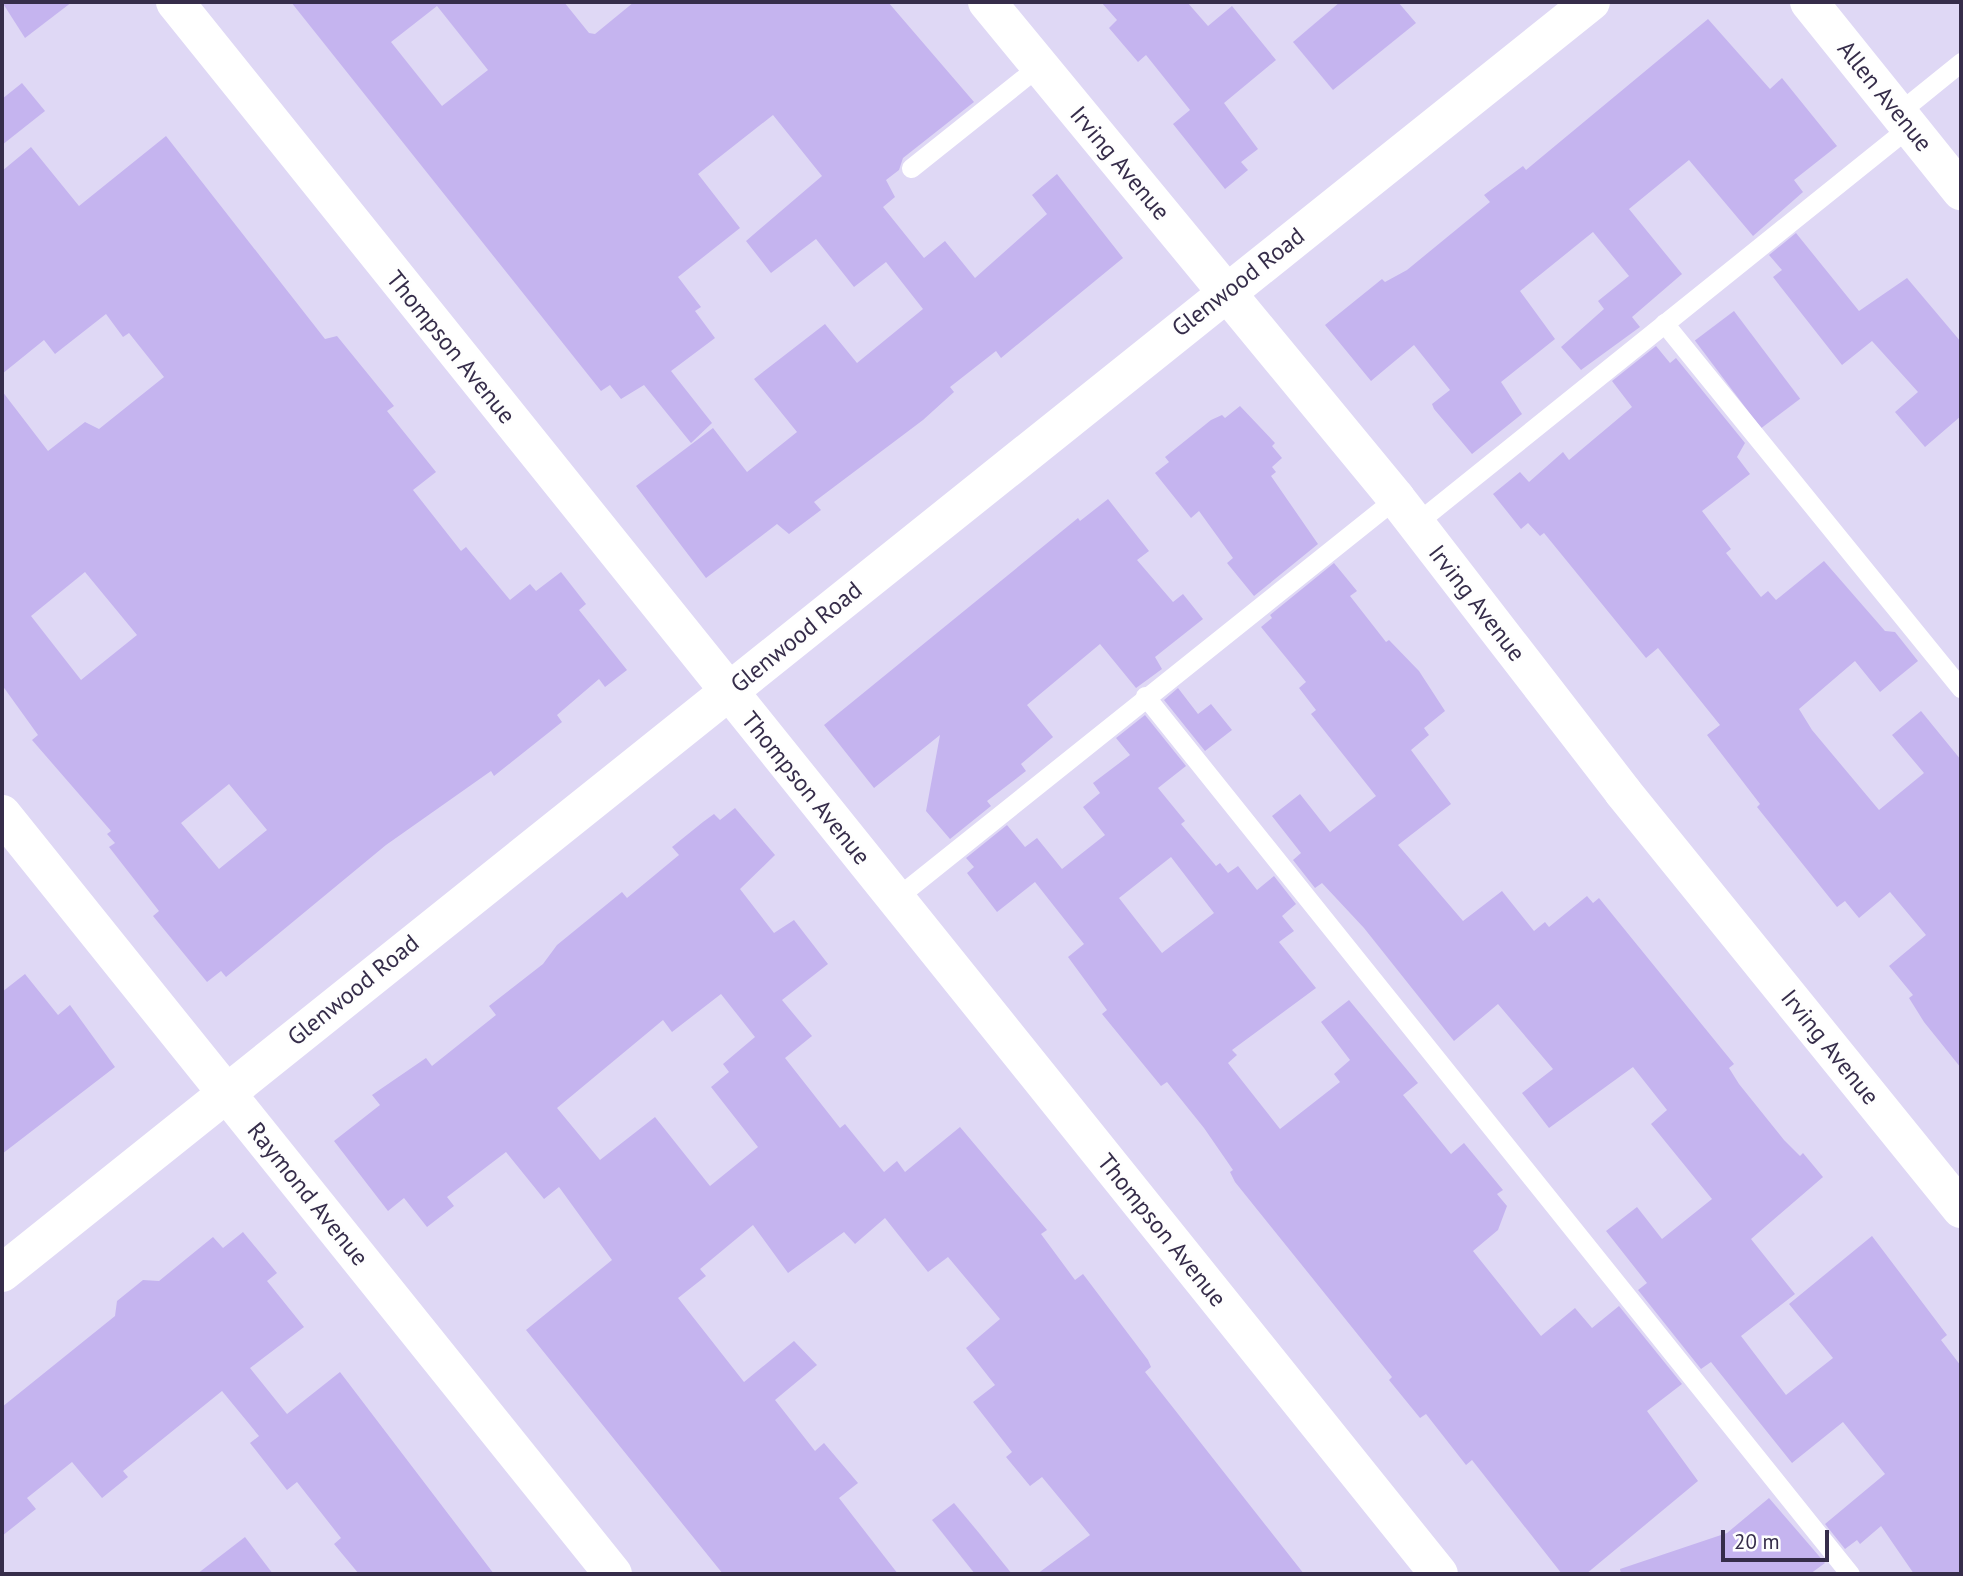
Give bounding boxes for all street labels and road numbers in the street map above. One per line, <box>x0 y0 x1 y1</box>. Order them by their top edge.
street label: Allen Avenue <box>1831 35 1939 157</box>
street label: Irving Avenue <box>1064 100 1176 226</box>
street label: Glenwood Road <box>1166 221 1310 343</box>
street label: Thompson Avenue <box>380 264 522 430</box>
street label: Irving Avenue <box>1422 539 1532 667</box>
street label: Glenwood Road <box>725 575 867 699</box>
street label: Thompson Avenue <box>735 705 877 871</box>
street label: Glenwood Road <box>282 928 424 1052</box>
street label: Irving Avenue <box>1775 983 1885 1111</box>
street label: Raymond Avenue <box>241 1116 375 1272</box>
street label: Thompson Avenue <box>1091 1147 1233 1313</box>

